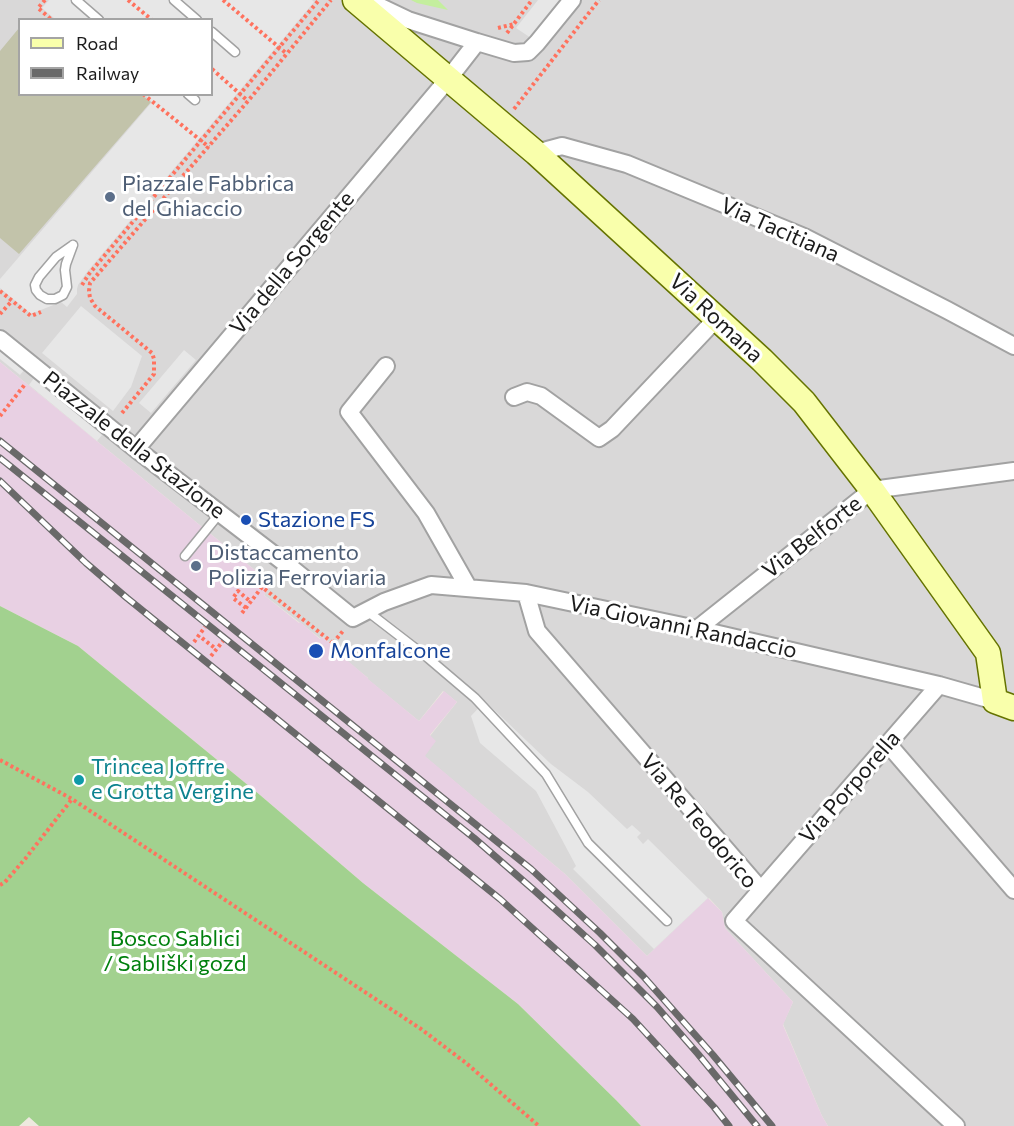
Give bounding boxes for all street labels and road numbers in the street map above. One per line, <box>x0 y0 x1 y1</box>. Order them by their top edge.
street label: Via della Sorgente <box>224 186 360 340</box>
street label: Via Tacitiana <box>717 192 843 268</box>
street label: Via Romana <box>664 268 768 368</box>
street label: Piazzale della Stazione <box>38 366 230 524</box>
street label: Via Belforte <box>757 490 867 584</box>
street label: Via Giovanni Randaccio <box>567 590 799 664</box>
street label: Via Porporella <box>794 725 906 849</box>
street label: Via Re Teodorico <box>635 748 763 894</box>

